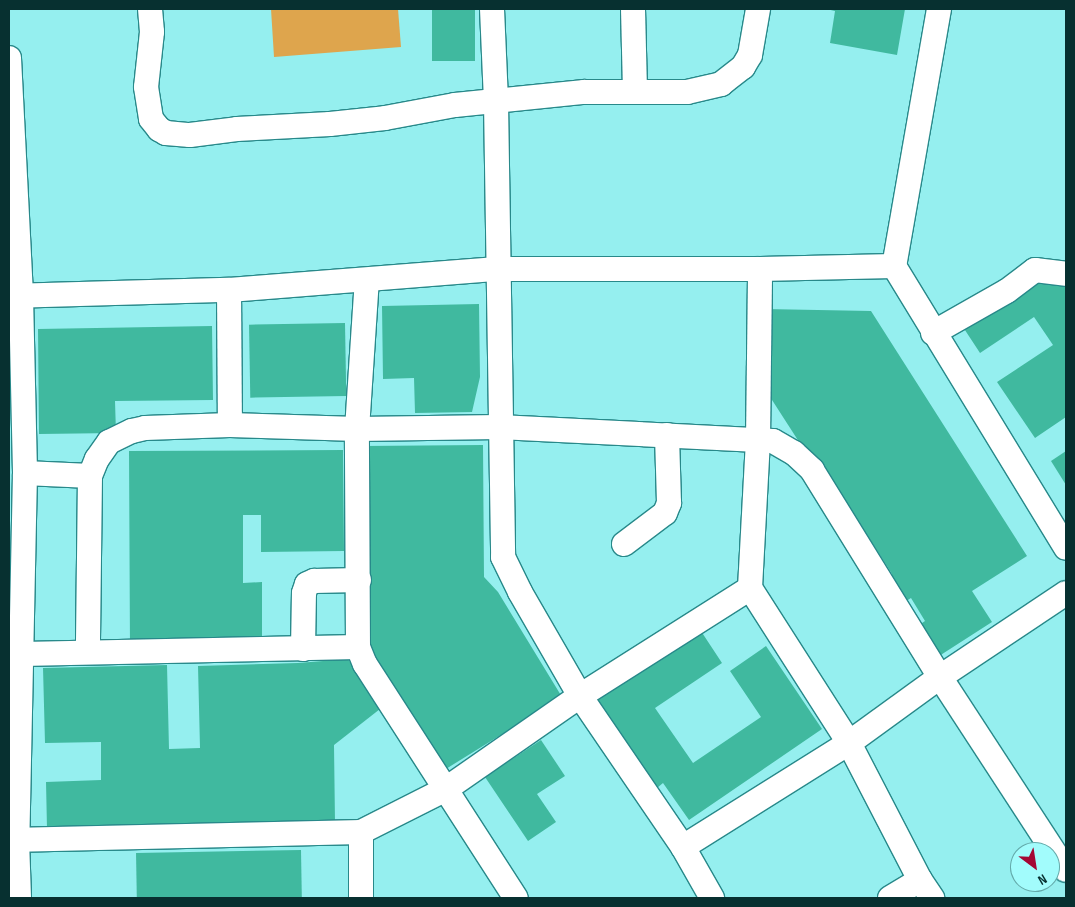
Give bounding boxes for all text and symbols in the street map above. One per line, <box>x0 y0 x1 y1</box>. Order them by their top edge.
north arrow <box>1010 842 1060 892</box>
text: N <box>1035 870 1050 889</box>

